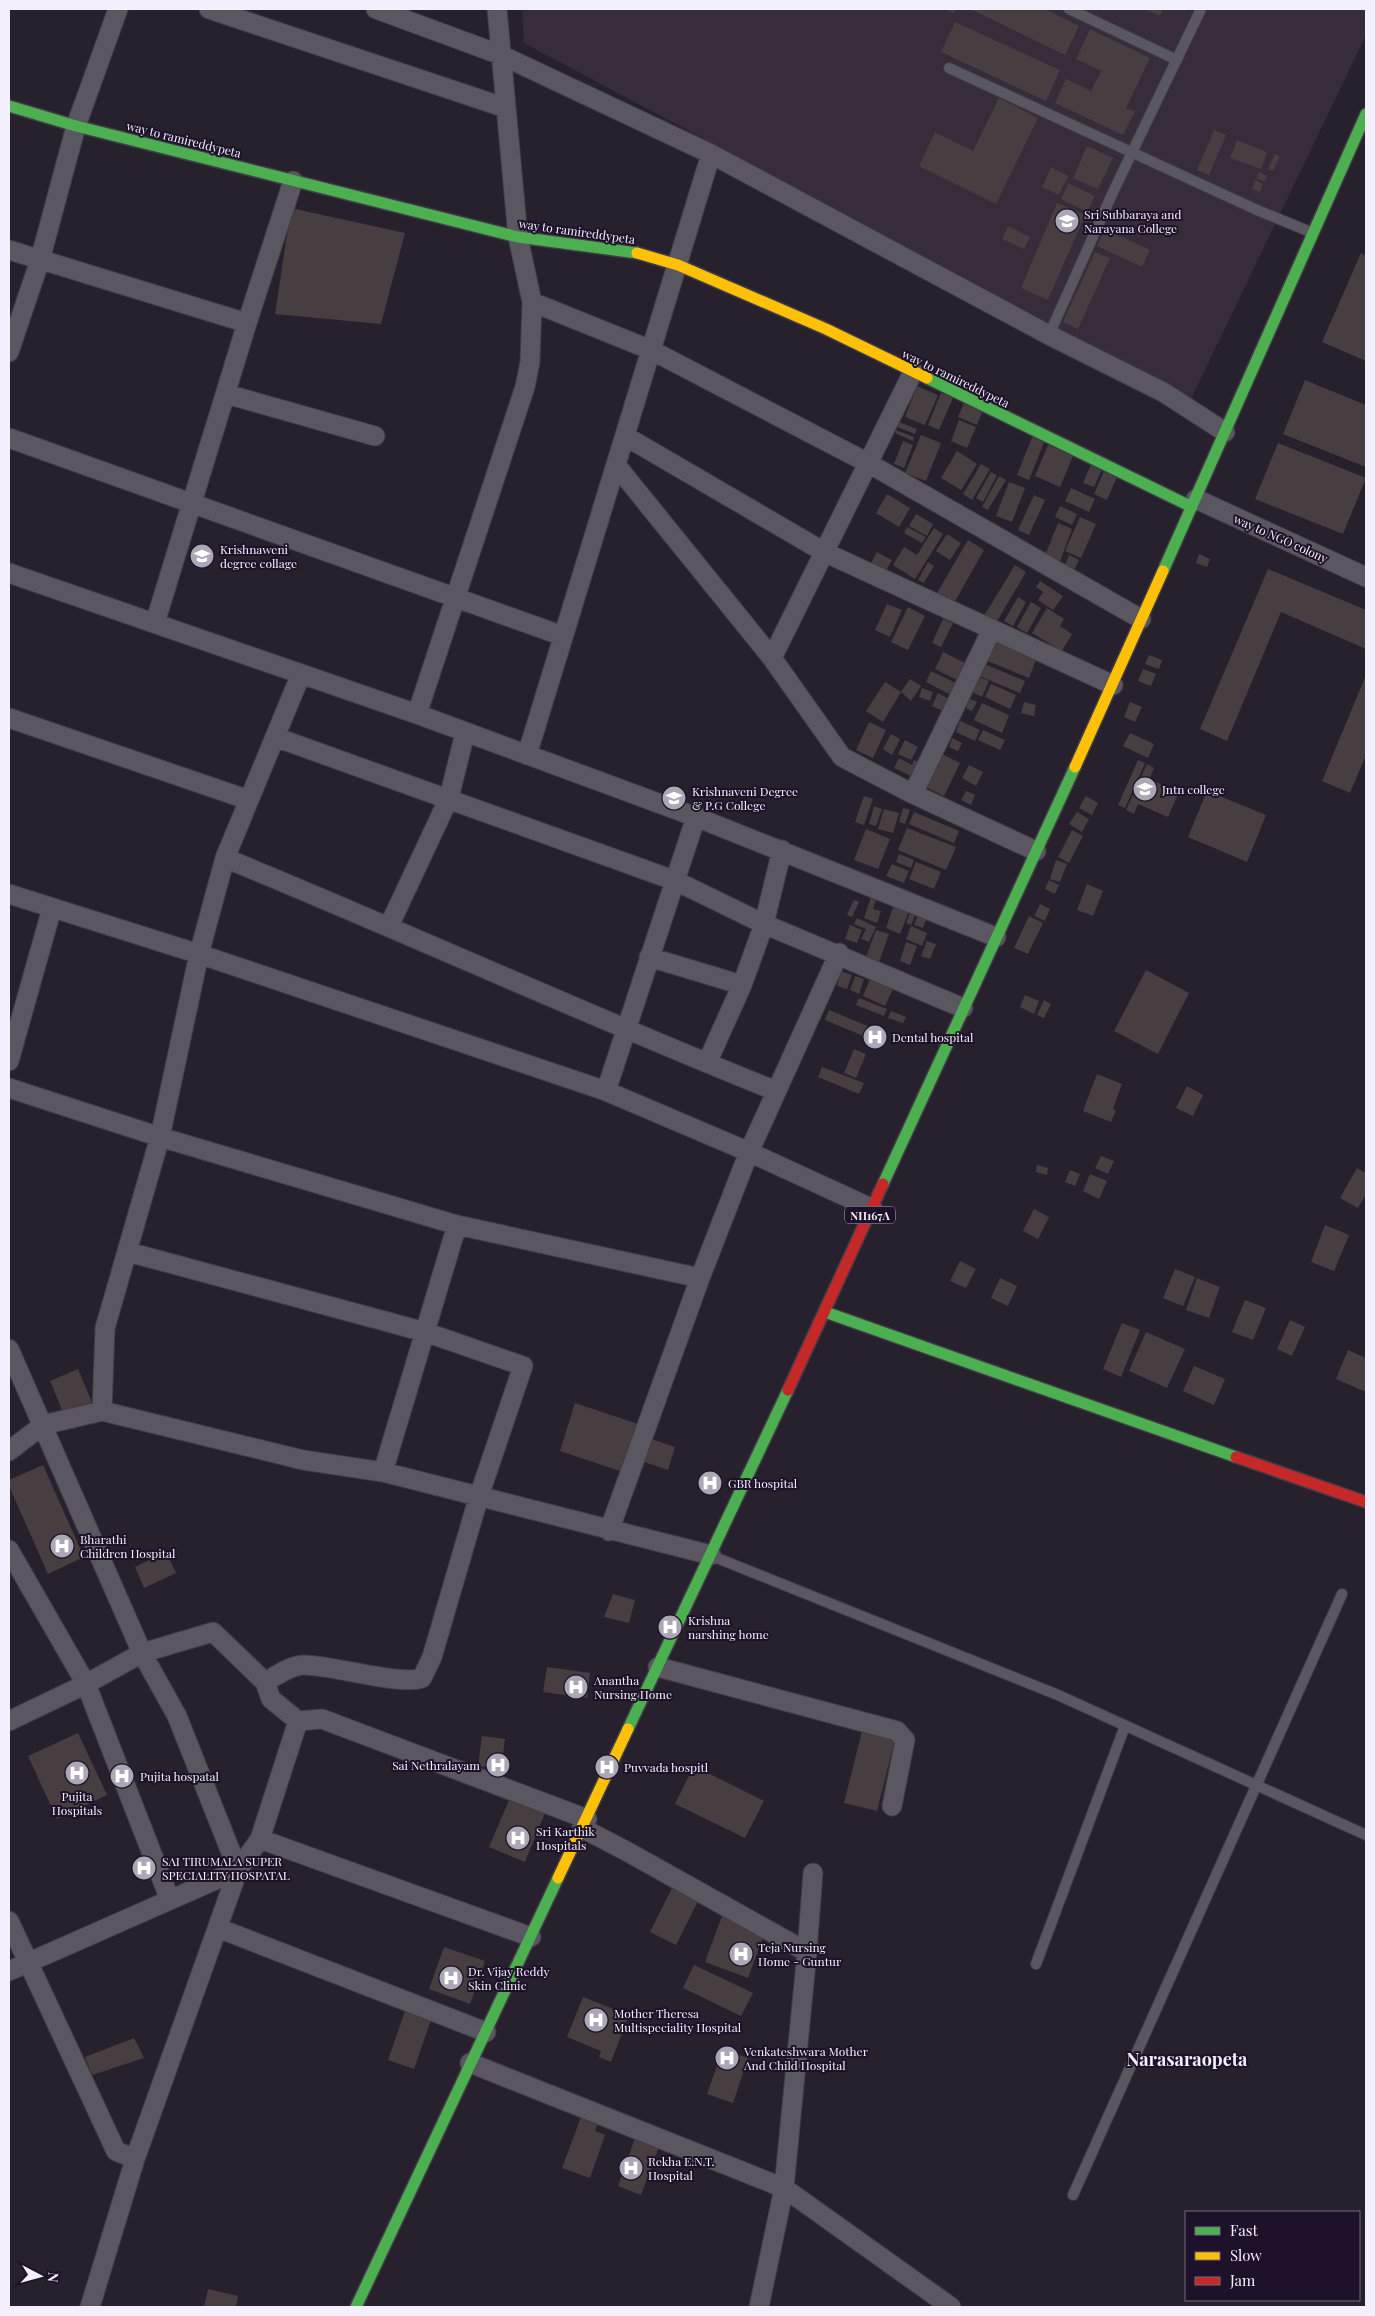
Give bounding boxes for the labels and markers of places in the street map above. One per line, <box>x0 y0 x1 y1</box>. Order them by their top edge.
place label: Sri Subbaraya and Narayana College <box>1084 206 1181 236</box>
school or university icon: Sri Subbaraya and Narayana College <box>1054 208 1080 234</box>
place label: Krishnaweni degree collage <box>220 541 297 571</box>
school or university icon: Krishnaweni degree collage <box>189 543 215 569</box>
school or university icon: Jntn college <box>1132 776 1158 802</box>
place label: Jntn college <box>1161 781 1225 797</box>
place label: Krishnaveni Degree & P.G College <box>692 783 798 813</box>
school or university icon: Krishnaveni Degree & P.G College <box>661 785 687 811</box>
hospital icon: Dental hospital <box>862 1024 888 1050</box>
place label: Dental hospital <box>892 1029 974 1045</box>
hospital icon: GBR hospital <box>697 1470 723 1496</box>
place label: GBR hospital <box>728 1475 798 1491</box>
place label: Bharathi Children Hospital <box>80 1531 176 1561</box>
hospital icon: Bharathi Children Hospital <box>49 1533 75 1559</box>
place label: Krishna narshing home <box>688 1612 769 1642</box>
hospital icon: Krishna narshing home <box>657 1614 683 1640</box>
place label: Anantha Nursing Home <box>593 1672 672 1702</box>
hospital icon: Anantha Nursing Home <box>563 1674 589 1700</box>
hospital icon: Sai Nethralayam <box>485 1752 511 1778</box>
hospital icon: Puvvada hospitl <box>594 1754 620 1780</box>
place label: Sai Nethralayam <box>392 1757 480 1773</box>
place label: Puvvada hospitl <box>624 1759 709 1775</box>
hospital icon: Pujita Hospitals <box>64 1760 90 1786</box>
hospital icon: Pujita hospatal <box>109 1763 135 1789</box>
place label: Pujita hospatal <box>140 1768 220 1784</box>
place label: Pujita Hospitals <box>52 1788 102 1818</box>
place label: Sri Karthik Hospitals <box>536 1823 595 1853</box>
hospital icon: Sri Karthik Hospitals <box>505 1825 531 1851</box>
place label: SAI TIRUMALA SUPER SPECIALITY HOSPATAL <box>162 1853 290 1883</box>
hospital icon: SAI TIRUMALA SUPER SPECIALITY HOSPATAL <box>131 1855 157 1881</box>
place label: Teja Nursing Home - Guntur <box>758 1939 842 1969</box>
hospital icon: Teja Nursing Home - Guntur <box>728 1941 754 1967</box>
place label: Dr. Vijay Reddy Skin Clinic <box>468 1963 550 1993</box>
hospital icon: Dr. Vijay Reddy Skin Clinic <box>438 1965 464 1991</box>
place label: Mother Theresa Multispeciality Hospital <box>614 2005 742 2035</box>
hospital icon: Mother Theresa Multispeciality Hospital <box>583 2007 609 2033</box>
place label: Venkateshwara Mother And Child Hospital <box>743 2043 869 2073</box>
hospital icon: Venkateshwara Mother And Child Hospital <box>714 2045 740 2071</box>
place label: Rekha E.N.T. Hospital <box>648 2153 715 2183</box>
hospital icon: Rekha E.N.T. Hospital <box>618 2155 644 2181</box>

